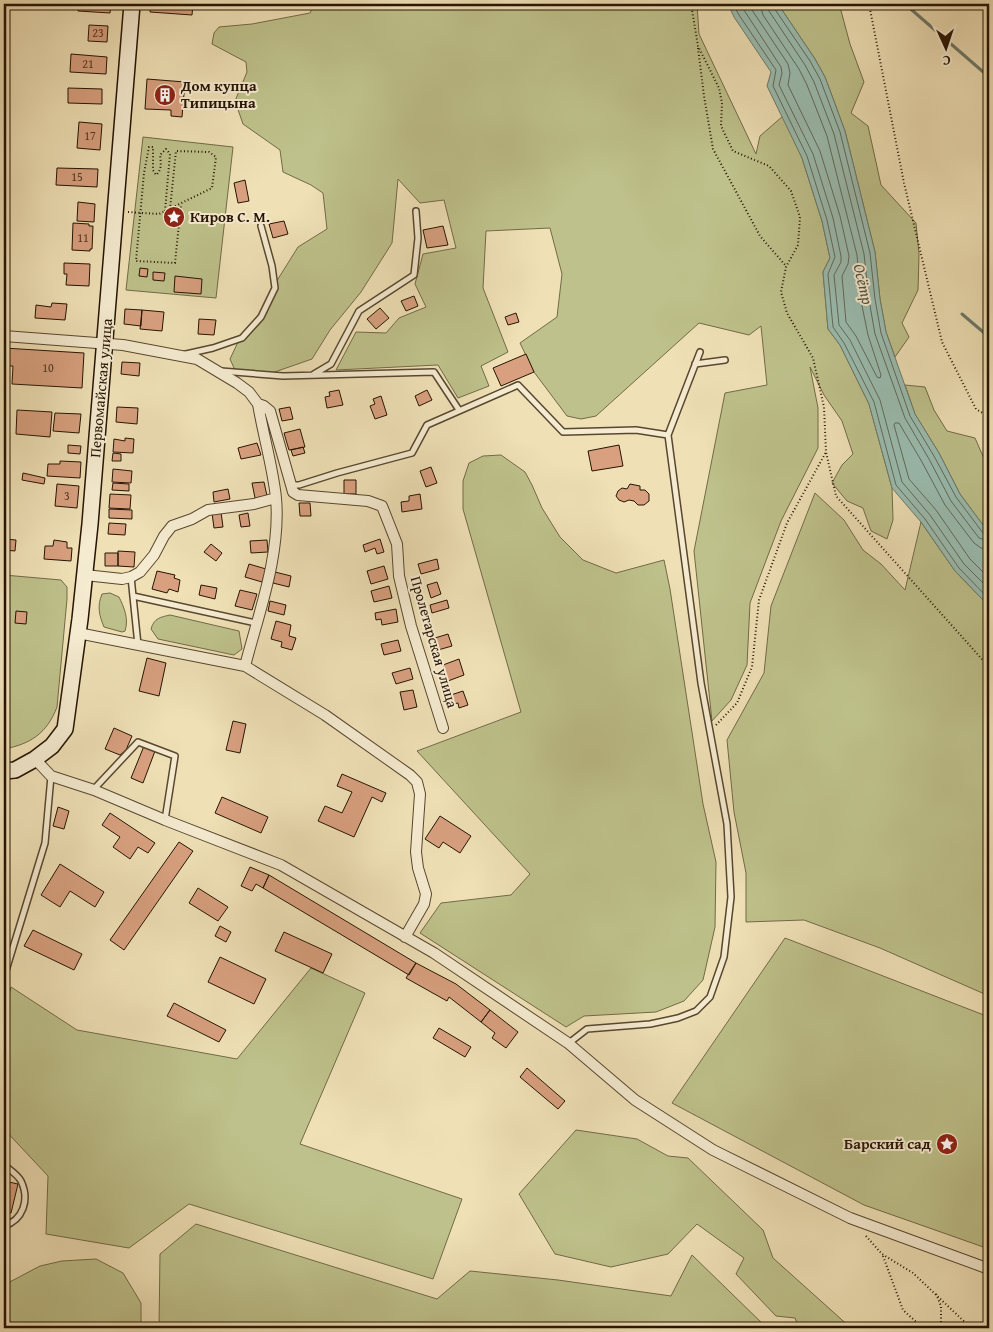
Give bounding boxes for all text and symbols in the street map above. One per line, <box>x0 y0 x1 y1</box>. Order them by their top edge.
north arrow <box>920 22 970 72</box>
house number: 23 <box>92 24 104 41</box>
text: С <box>942 51 951 71</box>
house number: 21 <box>82 55 94 72</box>
place label: Дом купца Типицына <box>180 75 257 113</box>
building icon: Дом купца Типицына <box>153 83 177 107</box>
house number: 17 <box>84 127 96 144</box>
house number: 15 <box>71 168 83 185</box>
place icon: Киров С. М. <box>162 205 186 229</box>
place label: Киров С. М. <box>190 206 270 227</box>
house number: 11 <box>77 229 89 246</box>
water label: Осётр <box>848 261 880 307</box>
street label: Первомайская улица <box>84 317 117 458</box>
house number: 10 <box>42 359 54 376</box>
house number: 3 <box>64 487 70 504</box>
street label: Пролетарская улица <box>406 573 464 711</box>
place icon: Барский сад <box>935 1132 959 1156</box>
place label: Барский сад <box>844 1133 931 1154</box>

